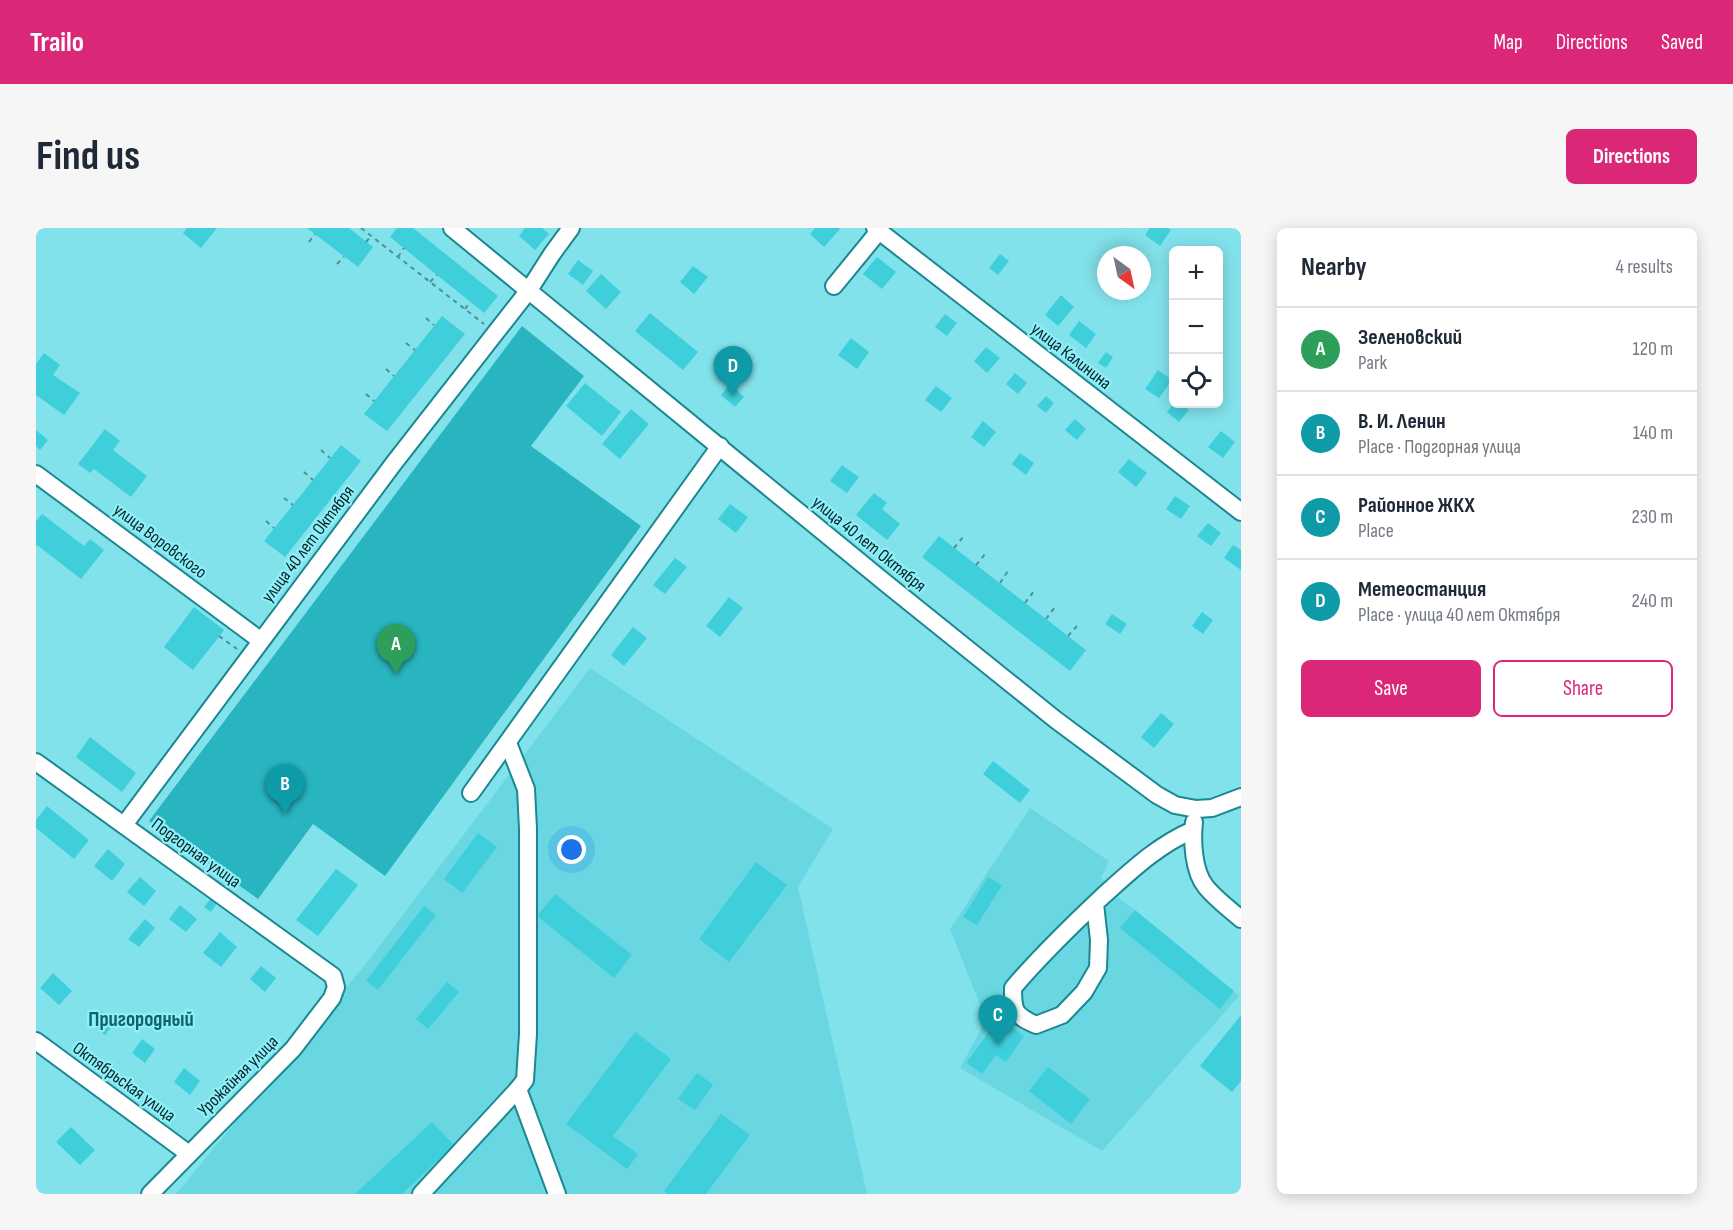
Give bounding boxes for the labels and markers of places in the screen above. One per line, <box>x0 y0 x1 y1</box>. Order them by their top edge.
pin: D <box>714 346 752 396</box>
pin: A <box>376 624 416 674</box>
pin: B <box>266 764 304 814</box>
pin: C <box>978 996 1018 1045</box>

